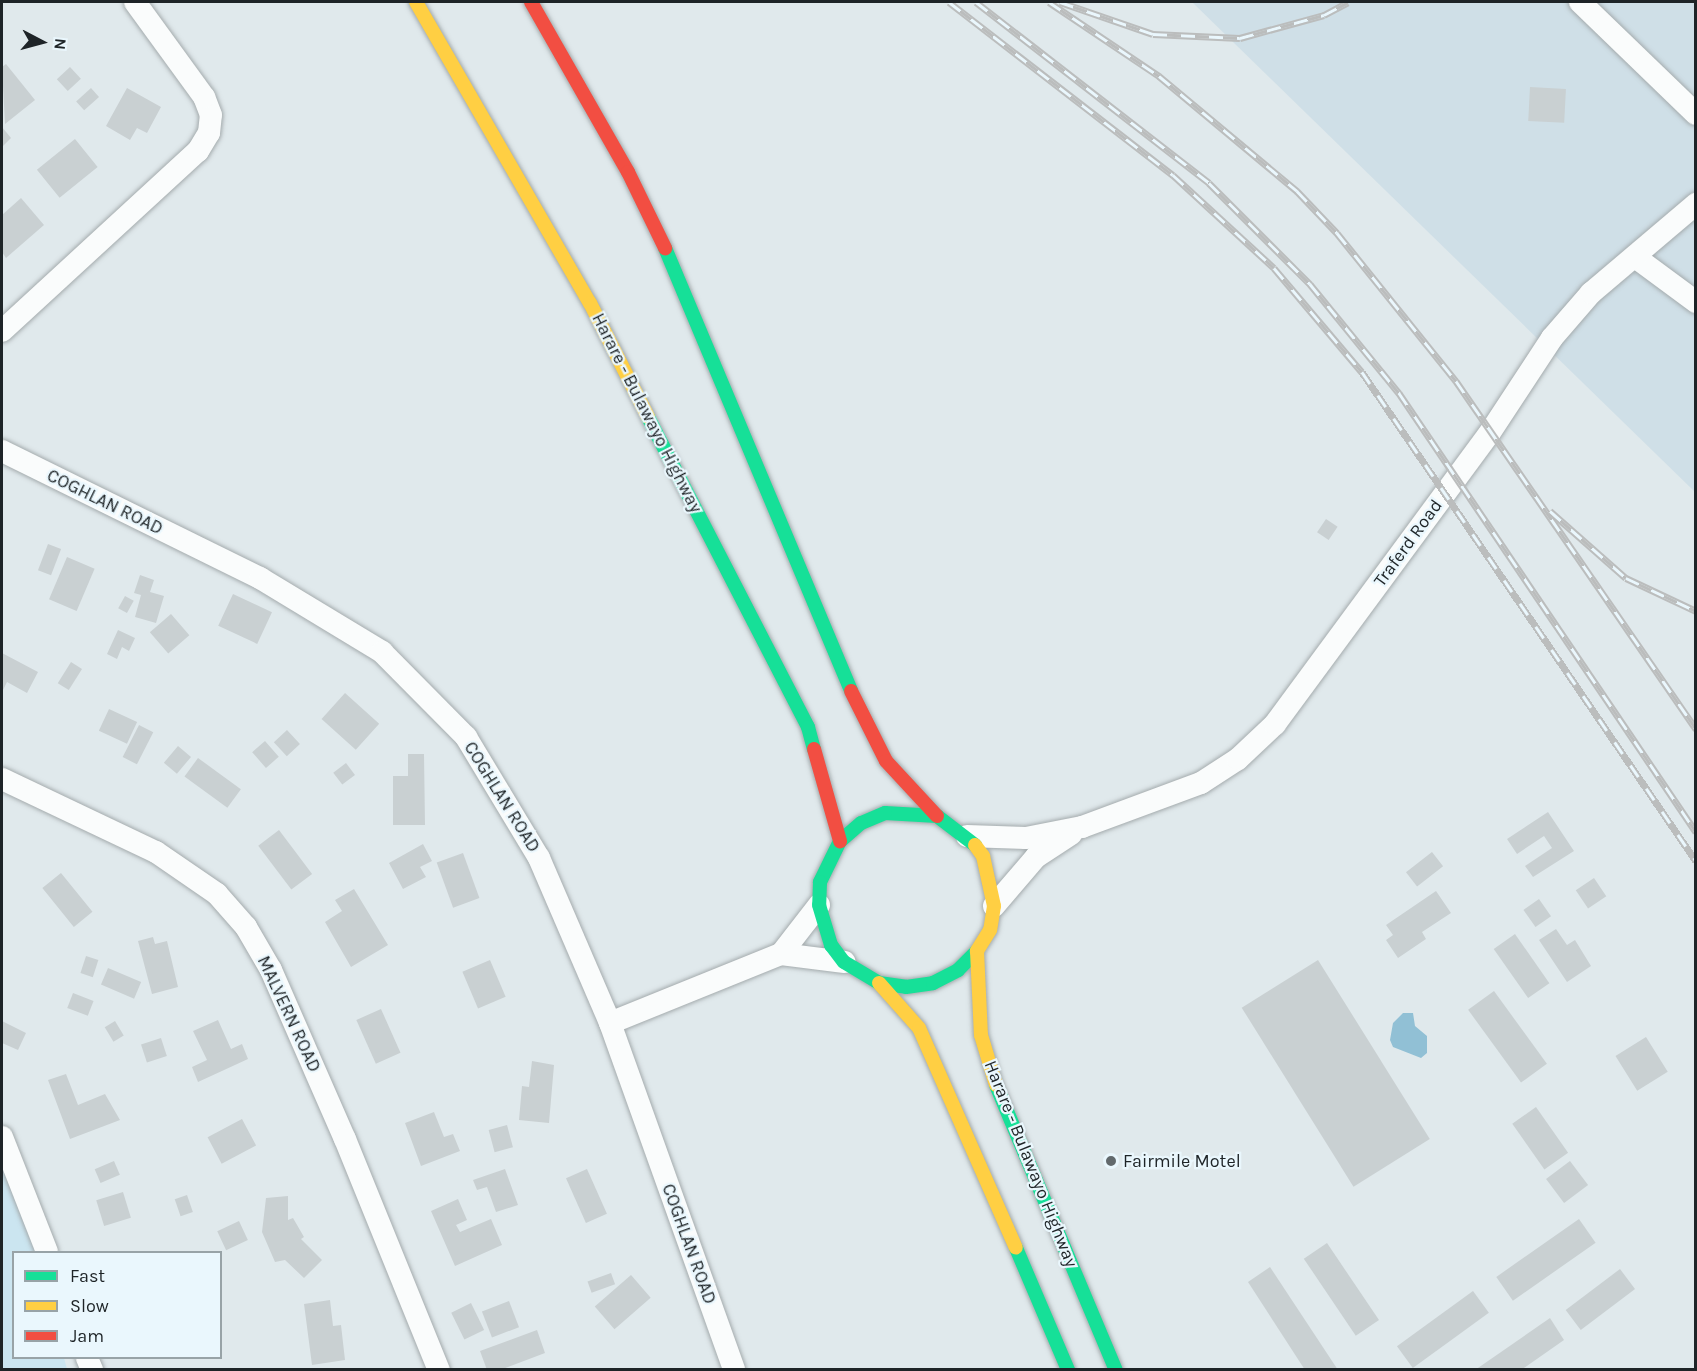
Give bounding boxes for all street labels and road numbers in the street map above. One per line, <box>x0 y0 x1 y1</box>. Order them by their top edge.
street label: Harare - Bulawayo Highway <box>587 310 707 516</box>
street label: COGHLAN ROAD <box>43 465 167 539</box>
street label: Traferd Road <box>1369 495 1447 591</box>
street label: COGHLAN ROAD <box>459 738 545 856</box>
street label: MALVERN ROAD <box>253 952 325 1076</box>
street label: Harare - Bulawayo Highway <box>980 1057 1082 1271</box>
street label: COGHLAN ROAD <box>657 1181 721 1307</box>

